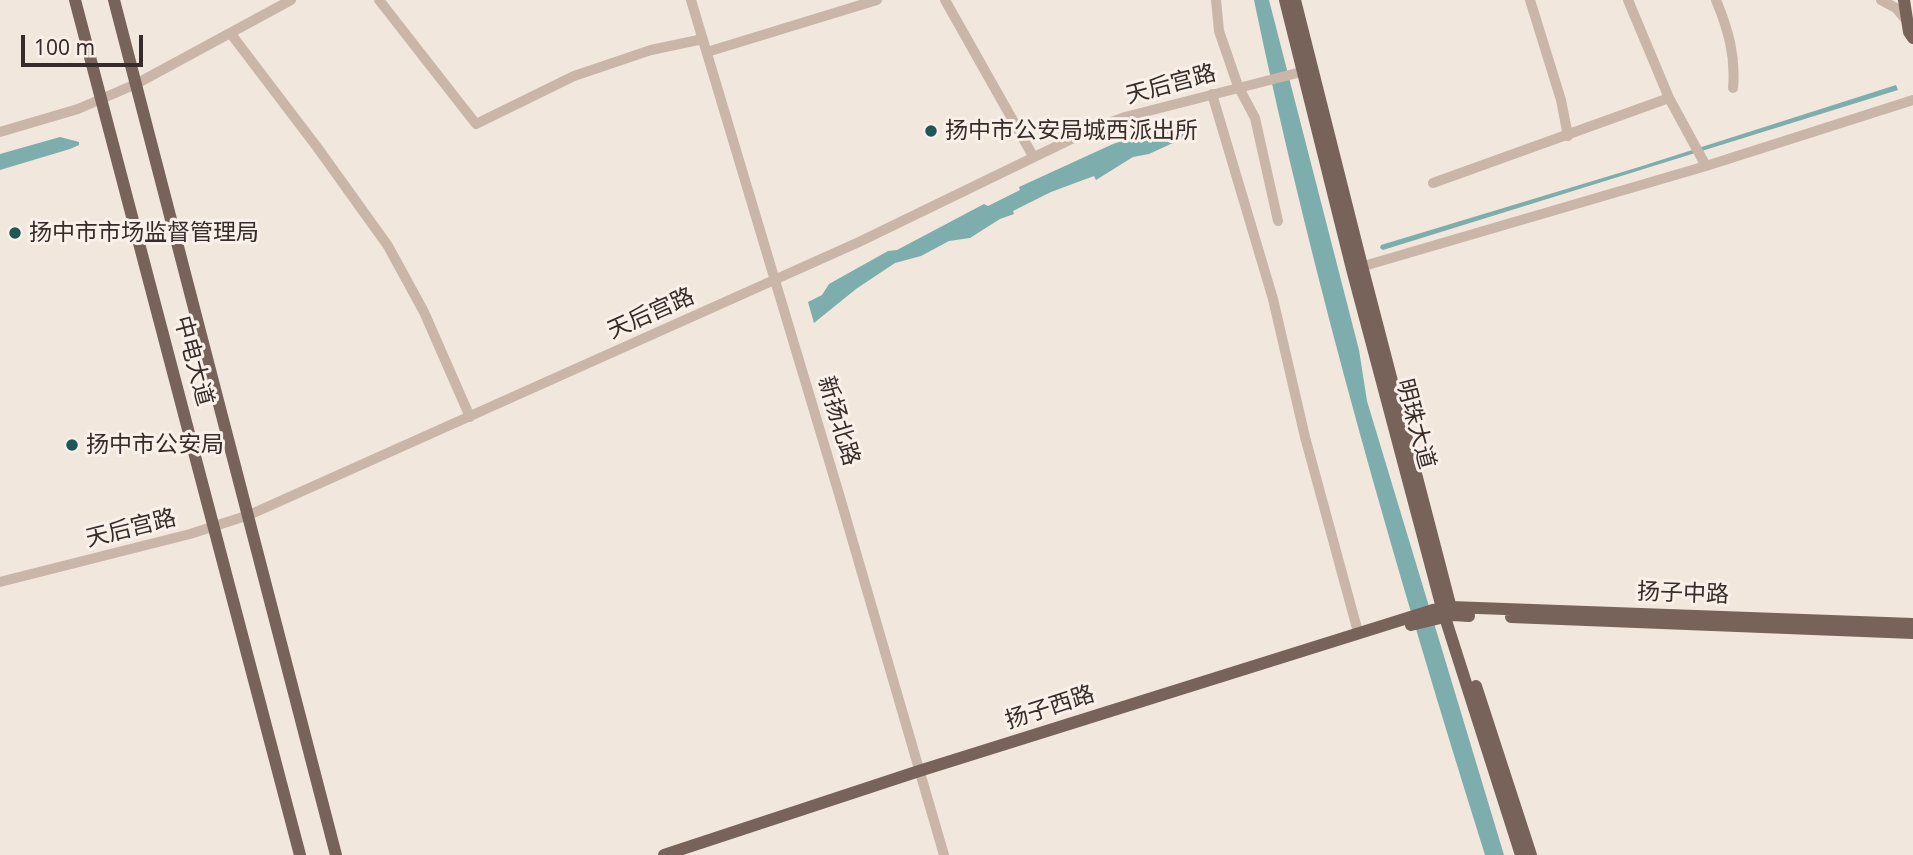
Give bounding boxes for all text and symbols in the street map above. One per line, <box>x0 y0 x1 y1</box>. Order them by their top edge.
scale bar <box>24 21 147 65</box>
text: 100 m <box>34 33 95 61</box>
street label: 天后宫路 <box>1123 60 1219 110</box>
place label: 扬中市公安局城西派出所 <box>945 117 1198 145</box>
marker: 扬中市公安局城西派出所 <box>923 123 939 139</box>
place label: 扬中市市场监督管理局 <box>29 219 259 247</box>
marker: 扬中市市场监督管理局 <box>7 225 23 241</box>
street label: 天后宫路 <box>603 283 699 345</box>
street label: 中电大道 <box>168 313 218 409</box>
street label: 新扬北路 <box>811 373 865 469</box>
street label: 明珠大道 <box>1390 376 1440 472</box>
place label: 扬中市公安局 <box>86 431 224 459</box>
marker: 扬中市公安局 <box>64 437 80 453</box>
street label: 天后宫路 <box>83 504 179 554</box>
street label: 扬子中路 <box>1637 579 1729 609</box>
street label: 扬子西路 <box>1002 681 1098 735</box>

